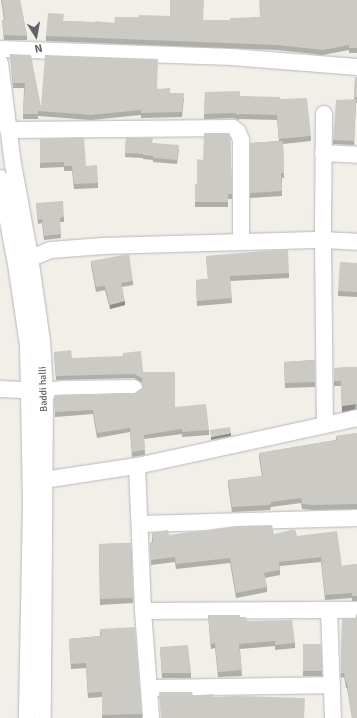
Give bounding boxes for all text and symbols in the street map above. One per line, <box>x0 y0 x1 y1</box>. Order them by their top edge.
north arrow <box>16 16 56 56</box>
text: N <box>33 41 43 55</box>
street label: Baddi halli <box>37 366 51 412</box>

